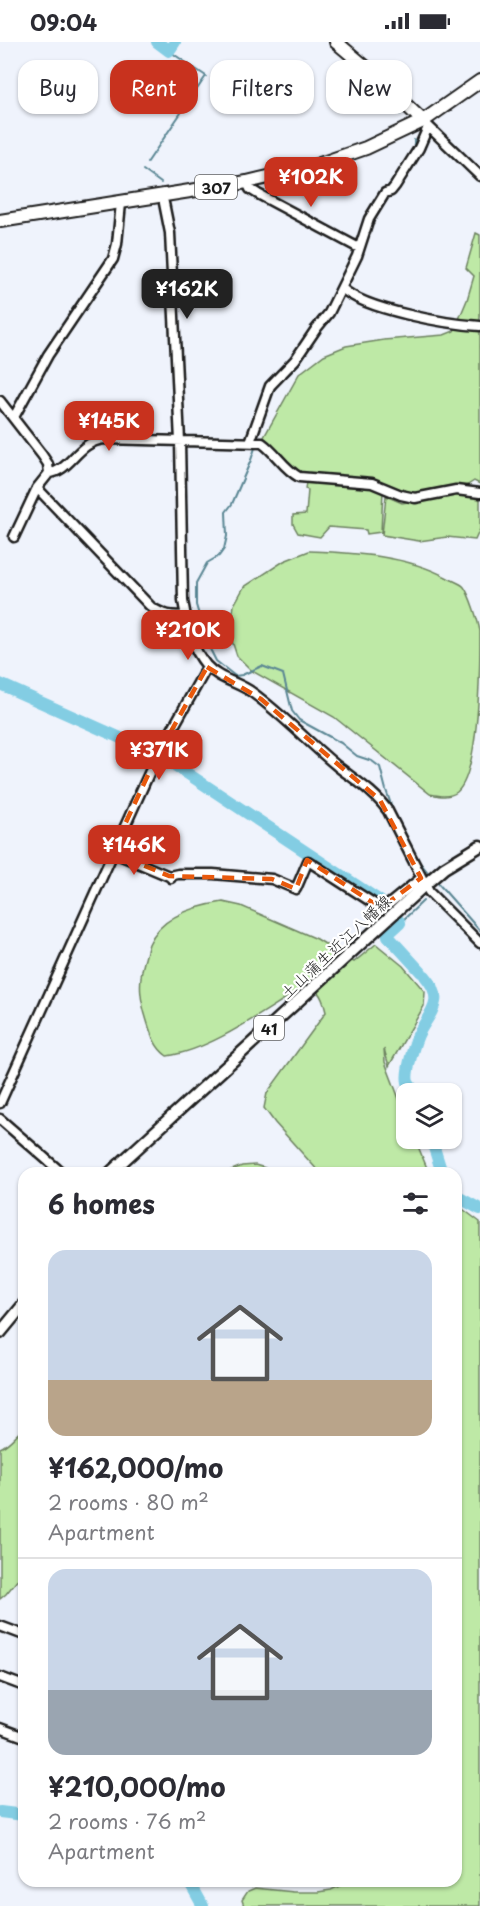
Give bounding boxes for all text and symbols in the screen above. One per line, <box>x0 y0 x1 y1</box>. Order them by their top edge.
text: 09:04 <box>30 5 97 38</box>
chip: Buy <box>18 60 98 114</box>
chip: Rent <box>110 60 198 114</box>
chip: Filters <box>210 60 314 114</box>
chip: New <box>326 60 412 114</box>
pin: ¥102K <box>269 157 353 208</box>
text: ¥102K <box>278 161 344 191</box>
road number: 307 <box>195 175 237 199</box>
pin: ¥162K <box>145 269 229 320</box>
text: ¥162K <box>156 273 218 303</box>
pin: ¥145K <box>67 401 151 452</box>
text: ¥145K <box>78 405 140 435</box>
pin: ¥210K <box>146 610 230 661</box>
text: ¥210K <box>155 614 221 644</box>
pin: ¥371K <box>117 730 201 781</box>
text: ¥371K <box>129 734 189 764</box>
pin: ¥146K <box>92 825 176 876</box>
text: ¥146K <box>102 829 166 859</box>
street label: 土山蒲生近江八幡線 <box>274 888 396 1004</box>
road number: 41 <box>254 1016 284 1040</box>
map controls <box>396 1083 462 1149</box>
button: layers <box>396 1083 462 1149</box>
text: 6 homes <box>48 1184 155 1223</box>
icon: filters <box>399 1187 432 1220</box>
icon: home <box>186 1289 294 1397</box>
text: ¥162,000/mo <box>48 1448 223 1487</box>
text: 2 rooms · 80 m² <box>48 1487 209 1517</box>
text: Apartment <box>48 1517 155 1547</box>
icon: home <box>186 1608 294 1716</box>
text: ¥210,000/mo <box>48 1767 226 1806</box>
text: 2 rooms · 76 m² <box>48 1806 206 1836</box>
text: Apartment <box>48 1836 155 1866</box>

